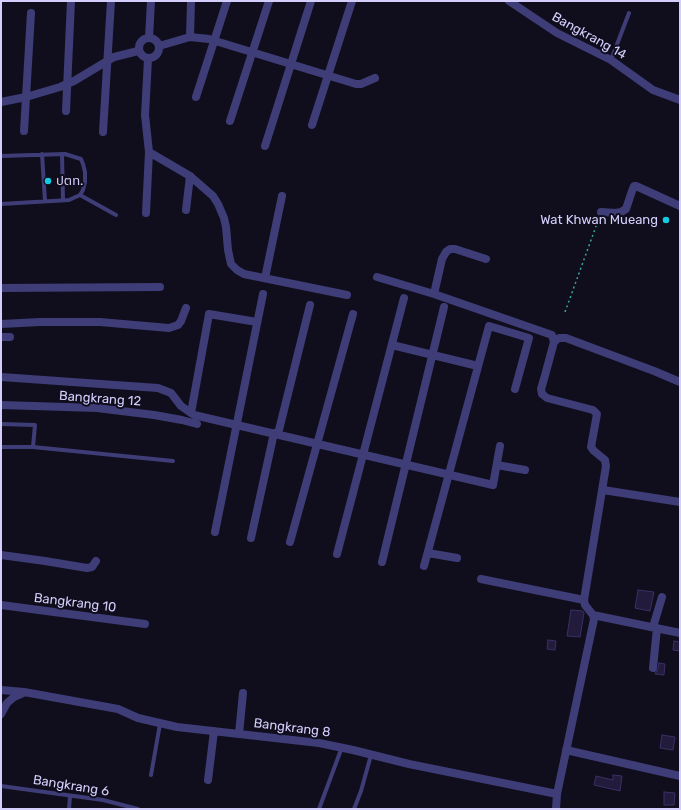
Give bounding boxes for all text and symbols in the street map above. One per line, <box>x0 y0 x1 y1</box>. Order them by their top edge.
street label: Bangkrang 14 <box>549 9 629 63</box>
place label: ปตท. <box>56 173 83 189</box>
marker: ปตท. <box>43 176 53 186</box>
place label: Wat Khwan Mueang <box>540 212 658 228</box>
marker: Wat Khwan Mueang <box>661 215 671 225</box>
street label: Bangkrang 12 <box>58 388 142 410</box>
street label: Bangkrang 10 <box>33 590 117 616</box>
street label: Bangkrang 8 <box>253 716 331 740</box>
street label: Bangkrang 6 <box>32 772 110 800</box>

